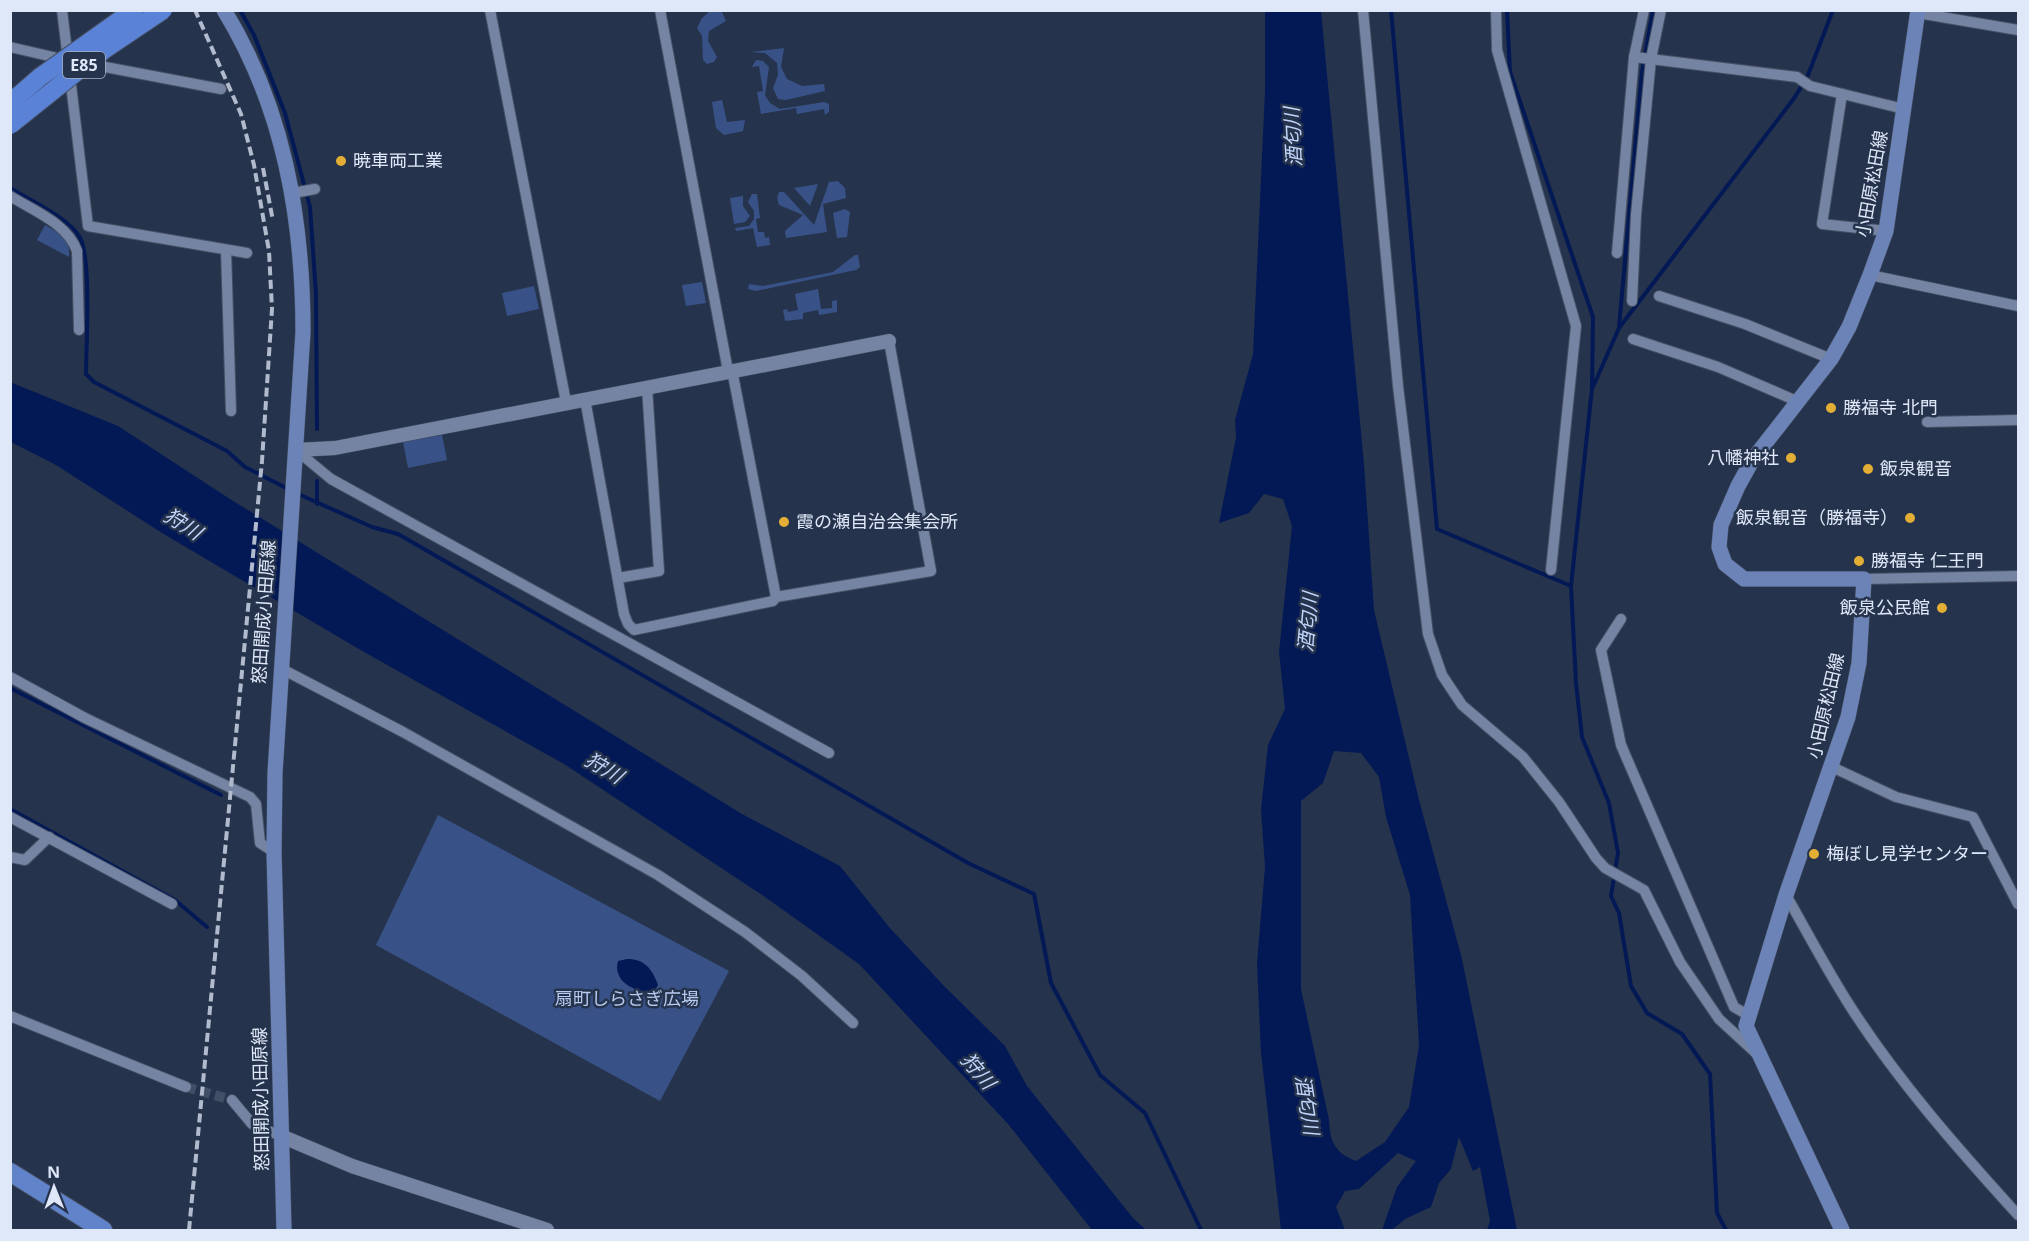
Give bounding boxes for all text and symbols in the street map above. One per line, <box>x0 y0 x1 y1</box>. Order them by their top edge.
road number: E85 <box>63 52 105 78</box>
water label: 酒匂川 <box>1277 104 1308 168</box>
street label: 小田原松田線 <box>1850 129 1892 239</box>
place label: 暁車両工業 <box>353 148 443 172</box>
marker: 暁車両工業 <box>334 154 348 168</box>
place label: 勝福寺 北門 <box>1843 395 1938 419</box>
marker: 勝福寺 北門 <box>1824 401 1838 415</box>
place label: 八幡神社 <box>1707 445 1779 469</box>
marker: 八幡神社 <box>1784 451 1798 465</box>
place label: 飯泉観音 <box>1880 456 1952 480</box>
marker: 飯泉観音 <box>1861 462 1875 476</box>
water label: 狩川 <box>159 502 209 547</box>
place label: 飯泉観音（勝福寺） <box>1736 505 1898 529</box>
place label: 霞の瀬自治会集会所 <box>796 509 958 533</box>
marker: 飯泉観音（勝福寺） <box>1903 511 1917 525</box>
marker: 霞の瀬自治会集会所 <box>777 515 791 529</box>
street label: 怒田開成小田原線 <box>246 539 280 685</box>
place label: 勝福寺 仁王門 <box>1871 548 1984 572</box>
marker: 勝福寺 仁王門 <box>1852 554 1866 568</box>
water label: 酒匂川 <box>1291 589 1324 653</box>
place label: 飯泉公民館 <box>1840 595 1930 619</box>
marker: 飯泉公民館 <box>1935 601 1949 615</box>
street label: 小田原松田線 <box>1801 650 1849 761</box>
water label: 狩川 <box>580 746 630 790</box>
place label: 梅ぼし見学センター <box>1826 841 1988 865</box>
marker: 梅ぼし見学センター <box>1807 847 1821 861</box>
park label: 扇町しらさぎ広場 <box>555 986 699 1010</box>
street label: 怒田開成小田原線 <box>247 1027 273 1171</box>
water label: 狩川 <box>955 1047 1003 1096</box>
water label: 酒匂川 <box>1289 1073 1326 1139</box>
north arrow <box>24 1157 84 1217</box>
text: N <box>47 1161 60 1183</box>

